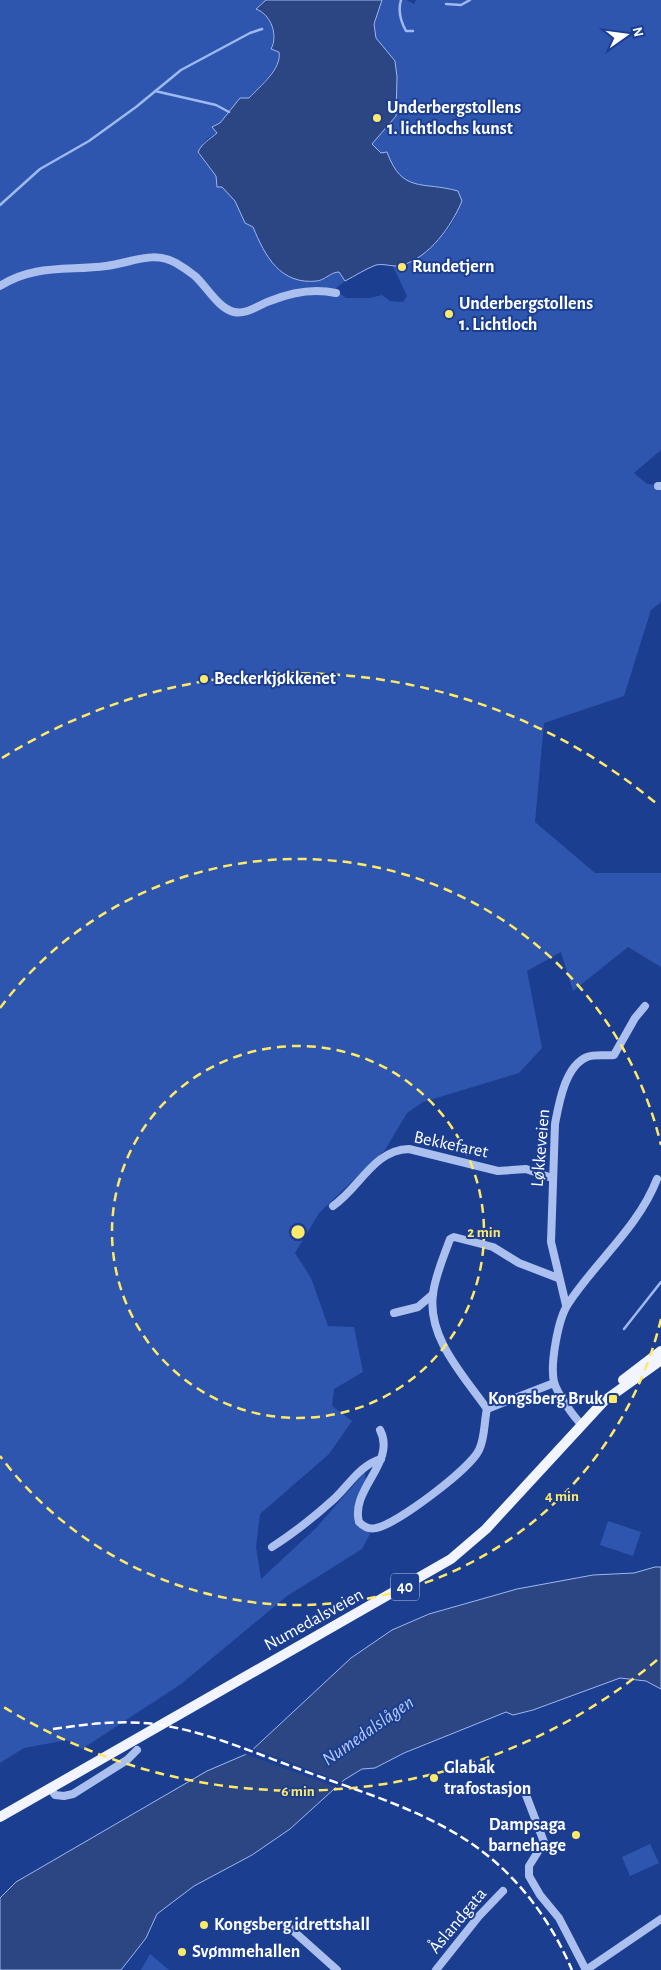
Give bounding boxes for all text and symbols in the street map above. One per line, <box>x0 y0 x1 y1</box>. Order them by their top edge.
north arrow <box>601 10 651 60</box>
text: N <box>630 26 646 39</box>
place label: Underbergstollens 1. lichtlochs kunst <box>387 99 521 138</box>
marker: Underbergstollens 1. lichtlochs kunst <box>371 112 383 124</box>
place label: Rundetjern <box>412 258 495 276</box>
marker: Rundetjern <box>396 261 408 273</box>
place label: Underbergstollens 1. Lichtloch <box>459 295 593 334</box>
marker: Underbergstollens 1. Lichtloch <box>443 308 455 320</box>
place label: Beckerkjøkkenet <box>214 670 336 688</box>
marker: Beckerkjøkkenet <box>198 673 210 685</box>
street label: Løkkeveien <box>529 1108 553 1188</box>
street label: Bekkefaret <box>412 1128 490 1162</box>
centre of rings <box>289 1223 307 1241</box>
text: 2 min <box>467 1225 501 1240</box>
place label: Kongsberg Bruk <box>488 1390 603 1408</box>
marker: Kongsberg Bruk <box>607 1393 619 1405</box>
text: 4 min <box>545 1489 579 1504</box>
road number: 40 <box>391 1574 419 1600</box>
street label: Numedalsveien <box>261 1585 367 1655</box>
water label: Numedalslågen <box>319 1693 417 1769</box>
place label: Glabak trafostasjon <box>444 1759 531 1798</box>
marker: Glabak trafostasjon <box>428 1772 440 1784</box>
text: 6 min <box>281 1784 315 1799</box>
place label: Dampsaga barnehage <box>488 1816 566 1855</box>
marker: Dampsaga barnehage <box>570 1829 582 1841</box>
street label: Åslandgata <box>423 1883 490 1957</box>
place label: Kongsberg idrettshall <box>214 1916 370 1934</box>
marker: Kongsberg idrettshall <box>198 1919 210 1931</box>
place label: Svømmehallen <box>192 1943 300 1961</box>
marker: Svømmehallen <box>176 1946 188 1958</box>

